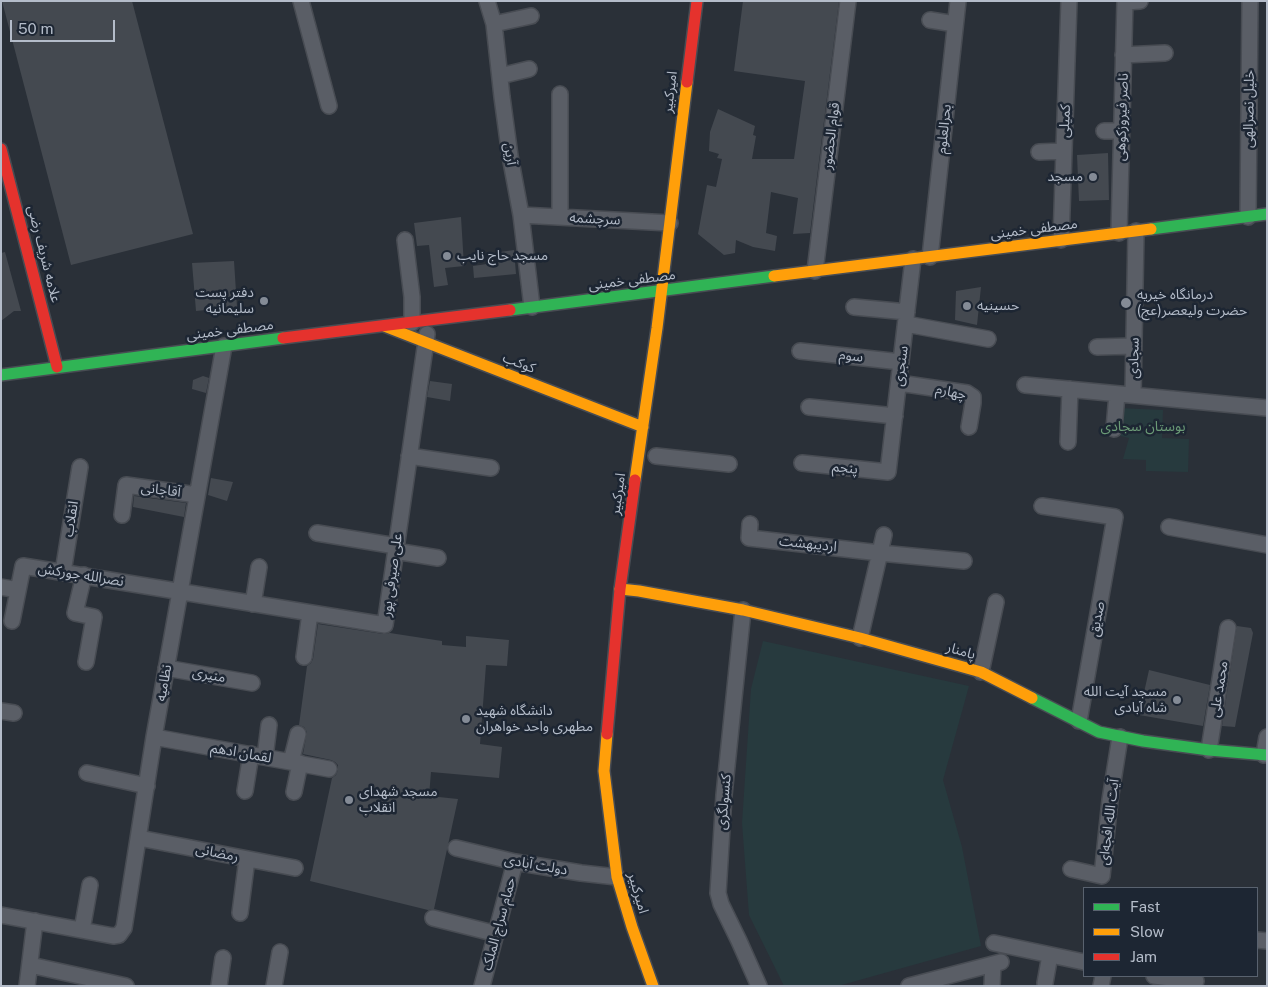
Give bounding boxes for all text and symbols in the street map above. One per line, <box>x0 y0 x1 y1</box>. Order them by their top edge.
scale bar <box>12 10 118 42</box>
text: 50 m <box>18 20 53 37</box>
street label: امیرکبیر <box>659 70 681 114</box>
street label: خلیل نصرالهی <box>1240 70 1258 148</box>
street label: ناصر فیروزکوهی <box>1112 73 1132 161</box>
street label: قوام الحضور <box>819 102 843 170</box>
street label: بحرالعلوم <box>933 103 955 155</box>
street label: کمیلی <box>1056 104 1074 138</box>
street label: آرین <box>500 142 520 166</box>
place label: مسجد <box>1047 169 1083 185</box>
marker: مسجد <box>1087 171 1099 183</box>
street label: علامه شریف رضی <box>24 204 64 304</box>
street label: سرچشمه <box>569 209 621 229</box>
street label: مصطفی خمینی <box>989 215 1079 243</box>
place label: مسجد حاج نایب <box>457 248 548 264</box>
marker: مسجد حاج نایب <box>441 250 453 262</box>
street label: مصطفی خمینی <box>587 266 677 294</box>
place label: دفتر پست سلیمانیه <box>196 285 254 318</box>
place label: درمانگاه خیریه حضرت ولیعصر(عج) <box>1137 287 1247 320</box>
marker: دفتر پست سلیمانیه <box>258 295 270 307</box>
marker: درمانگاه خیریه حضرت ولیعصر(عج) <box>1119 296 1133 310</box>
place label: حسینیه <box>977 298 1019 314</box>
marker: حسینیه <box>961 300 973 312</box>
street label: مصطفی خمینی <box>185 316 275 344</box>
street label: سجادی <box>1125 337 1143 379</box>
street label: سنجری <box>890 345 912 387</box>
street label: سوم <box>838 346 864 366</box>
street label: کوکب <box>500 349 538 377</box>
street label: چهارم <box>934 381 968 403</box>
park label: بوستان سجادی <box>1101 419 1185 435</box>
street label: پنجم <box>831 458 859 478</box>
street label: امیرکبیر <box>607 472 629 516</box>
street label: آقاجانی <box>140 479 182 501</box>
street label: انقلاب <box>60 500 82 538</box>
street label: علی صیرفی پور <box>378 532 406 618</box>
street label: اردیبهشت <box>778 533 838 555</box>
street label: نصرالله جورکش <box>37 560 125 590</box>
street label: صدیق <box>1086 600 1108 638</box>
street label: پامنار <box>944 639 978 663</box>
street label: محمد علی <box>1206 660 1232 718</box>
street label: نظامیه <box>153 663 175 703</box>
street label: منیری <box>191 664 227 686</box>
place label: مسجد آیت الله شاه آبادی <box>1084 684 1167 716</box>
marker: مسجد آیت الله شاه آبادی <box>1171 694 1183 706</box>
place label: دانشگاه شهید مطهری واحد خواهران <box>476 703 593 736</box>
marker: دانشگاه شهید مطهری واحد خواهران <box>460 713 472 725</box>
street label: لقمان ادهم <box>209 739 273 767</box>
street label: کنسولگری <box>713 773 735 831</box>
street label: آیت الله افجه‌ای <box>1095 778 1123 866</box>
place label: مسجد شهدای انقلاب <box>359 784 438 816</box>
marker: مسجد شهدای انقلاب <box>343 794 355 806</box>
street label: رمضانی <box>194 841 240 865</box>
street label: دولت آبادی <box>503 851 569 879</box>
street label: امیرکبیر <box>624 870 652 916</box>
street label: حمام سراج الملک <box>479 876 519 972</box>
legend <box>1083 887 1258 977</box>
text: Fast <box>1130 898 1160 915</box>
text: Slow <box>1130 923 1164 940</box>
text: Jam <box>1130 948 1157 965</box>

